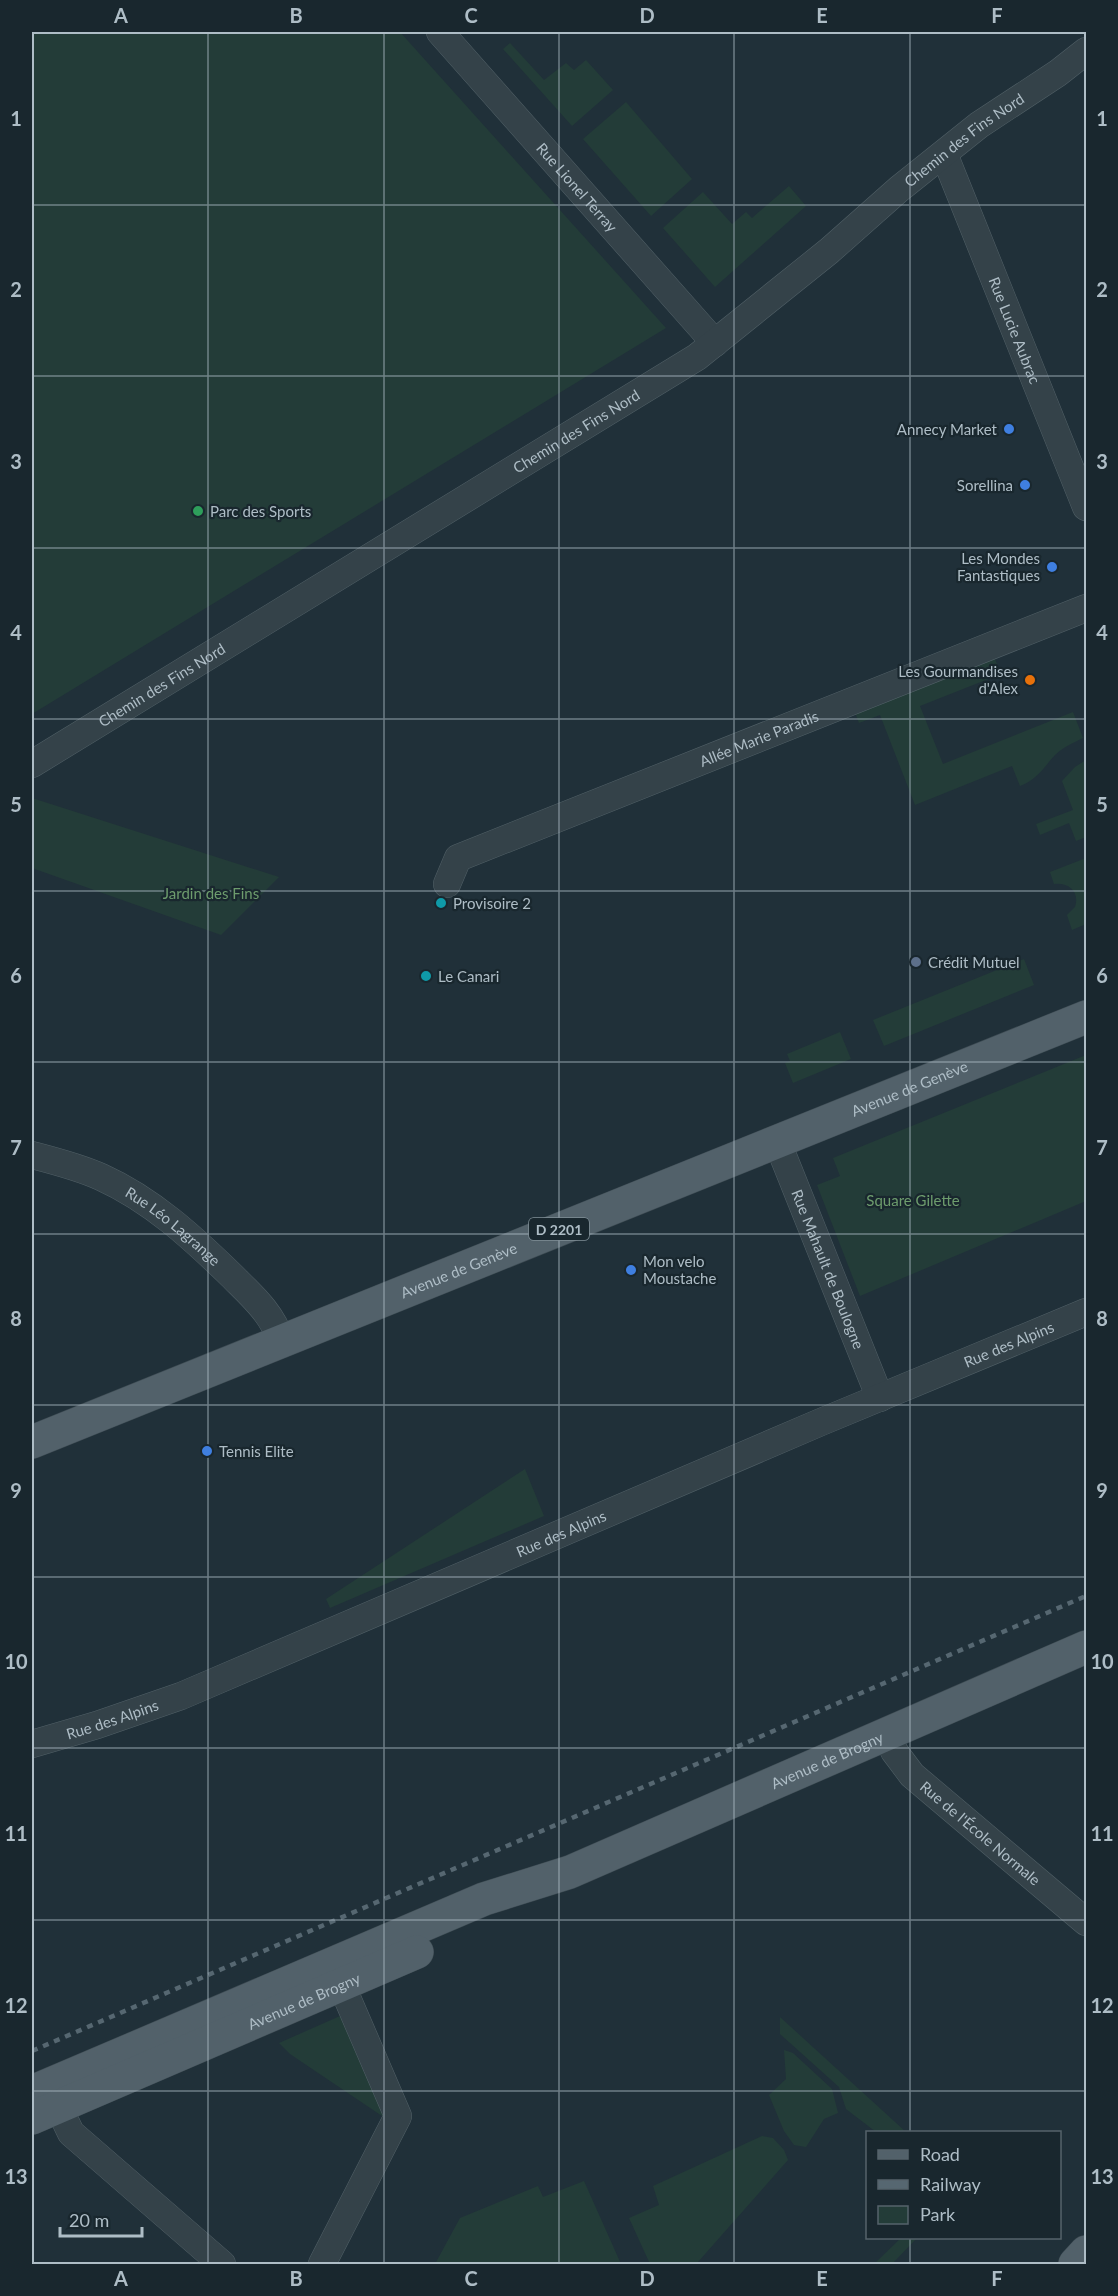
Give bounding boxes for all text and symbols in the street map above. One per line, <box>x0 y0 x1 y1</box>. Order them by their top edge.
text: A <box>113 3 128 27</box>
text: B <box>289 3 303 27</box>
text: C <box>464 3 478 27</box>
text: D <box>639 3 655 27</box>
text: E <box>816 3 828 27</box>
text: F <box>991 3 1003 27</box>
street label: Chemin des Fins Nord <box>900 89 1027 190</box>
text: 1 <box>10 106 22 130</box>
text: 1 <box>1096 106 1108 130</box>
street label: Rue Lionel Terray <box>533 139 621 236</box>
street label: Rue Lucie Aubrac <box>985 274 1044 386</box>
text: 2 <box>10 277 22 301</box>
text: 2 <box>1096 277 1108 301</box>
street label: Chemin des Fins Nord <box>510 385 643 477</box>
place label: Annecy Market <box>897 420 998 438</box>
marker: Annecy Market <box>1002 422 1016 436</box>
text: 3 <box>10 449 22 473</box>
text: 3 <box>1096 449 1108 473</box>
place label: Sorellina <box>957 476 1013 494</box>
marker: Sorellina <box>1018 478 1032 492</box>
place label: Parc des Sports <box>210 502 311 520</box>
marker: Parc des Sports <box>191 504 205 518</box>
place label: Les Mondes Fantastiques <box>957 549 1040 584</box>
marker: Les Mondes Fantastiques <box>1045 560 1059 574</box>
text: 4 <box>10 620 22 644</box>
text: 4 <box>1096 620 1108 644</box>
street label: Chemin des Fins Nord <box>95 639 228 730</box>
place label: Les Gourmandises d'Alex <box>898 662 1019 697</box>
marker: Les Gourmandises d'Alex <box>1023 673 1037 687</box>
street label: Allée Marie Paradis <box>697 706 821 770</box>
text: 5 <box>10 792 22 816</box>
text: 5 <box>1096 792 1108 816</box>
park label: Jardin des Fins <box>163 884 259 902</box>
place label: Provisoire 2 <box>453 894 531 912</box>
marker: Provisoire 2 <box>434 896 448 910</box>
place label: Crédit Mutuel <box>928 953 1020 971</box>
marker: Crédit Mutuel <box>909 955 923 969</box>
text: 6 <box>10 963 22 987</box>
text: 6 <box>1096 963 1108 987</box>
place label: Le Canari <box>438 967 499 985</box>
marker: Le Canari <box>419 969 433 983</box>
street label: Avenue de Genève <box>848 1057 970 1120</box>
text: 7 <box>10 1135 22 1159</box>
text: 7 <box>1096 1135 1108 1159</box>
street label: Rue Léo Lagrange <box>122 1183 224 1269</box>
street label: Rue Mahault de Boulogne <box>788 1187 868 1352</box>
park label: Square Gilette <box>866 1191 960 1209</box>
road number: D 2201 <box>529 1218 589 1240</box>
street label: Avenue de Genève <box>398 1238 520 1302</box>
place label: Mon velo Moustache <box>643 1252 716 1287</box>
marker: Mon velo Moustache <box>624 1263 638 1277</box>
text: 8 <box>10 1306 22 1330</box>
text: 8 <box>1096 1306 1108 1330</box>
street label: Rue des Alpins <box>961 1317 1056 1371</box>
place label: Tennis Elite <box>219 1442 294 1460</box>
marker: Tennis Elite <box>200 1444 214 1458</box>
text: 9 <box>10 1478 22 1502</box>
text: 9 <box>1096 1478 1108 1502</box>
street label: Rue des Alpins <box>513 1506 609 1560</box>
text: 10 <box>4 1649 28 1673</box>
text: 10 <box>1090 1649 1114 1673</box>
street label: Rue des Alpins <box>64 1696 161 1743</box>
street label: Avenue de Brogny <box>768 1727 886 1792</box>
street label: Rue de l'École Normale <box>917 1777 1044 1889</box>
text: 11 <box>4 1821 28 1845</box>
text: 11 <box>1090 1821 1114 1845</box>
street label: Avenue de Brogny <box>245 1969 363 2033</box>
text: 12 <box>4 1993 28 2017</box>
text: 12 <box>1090 1993 1114 2017</box>
legend <box>866 2131 1061 2239</box>
text: Road <box>920 2143 960 2165</box>
text: 13 <box>4 2164 28 2188</box>
text: 13 <box>1090 2164 1114 2188</box>
text: Railway <box>920 2173 981 2195</box>
scale bar <box>60 2200 142 2238</box>
text: Park <box>920 2203 956 2225</box>
text: 20 m <box>69 2209 109 2231</box>
text: A <box>113 2266 128 2290</box>
text: B <box>289 2266 303 2290</box>
text: C <box>464 2266 478 2290</box>
text: D <box>639 2266 655 2290</box>
text: E <box>816 2266 828 2290</box>
text: F <box>991 2266 1003 2290</box>

